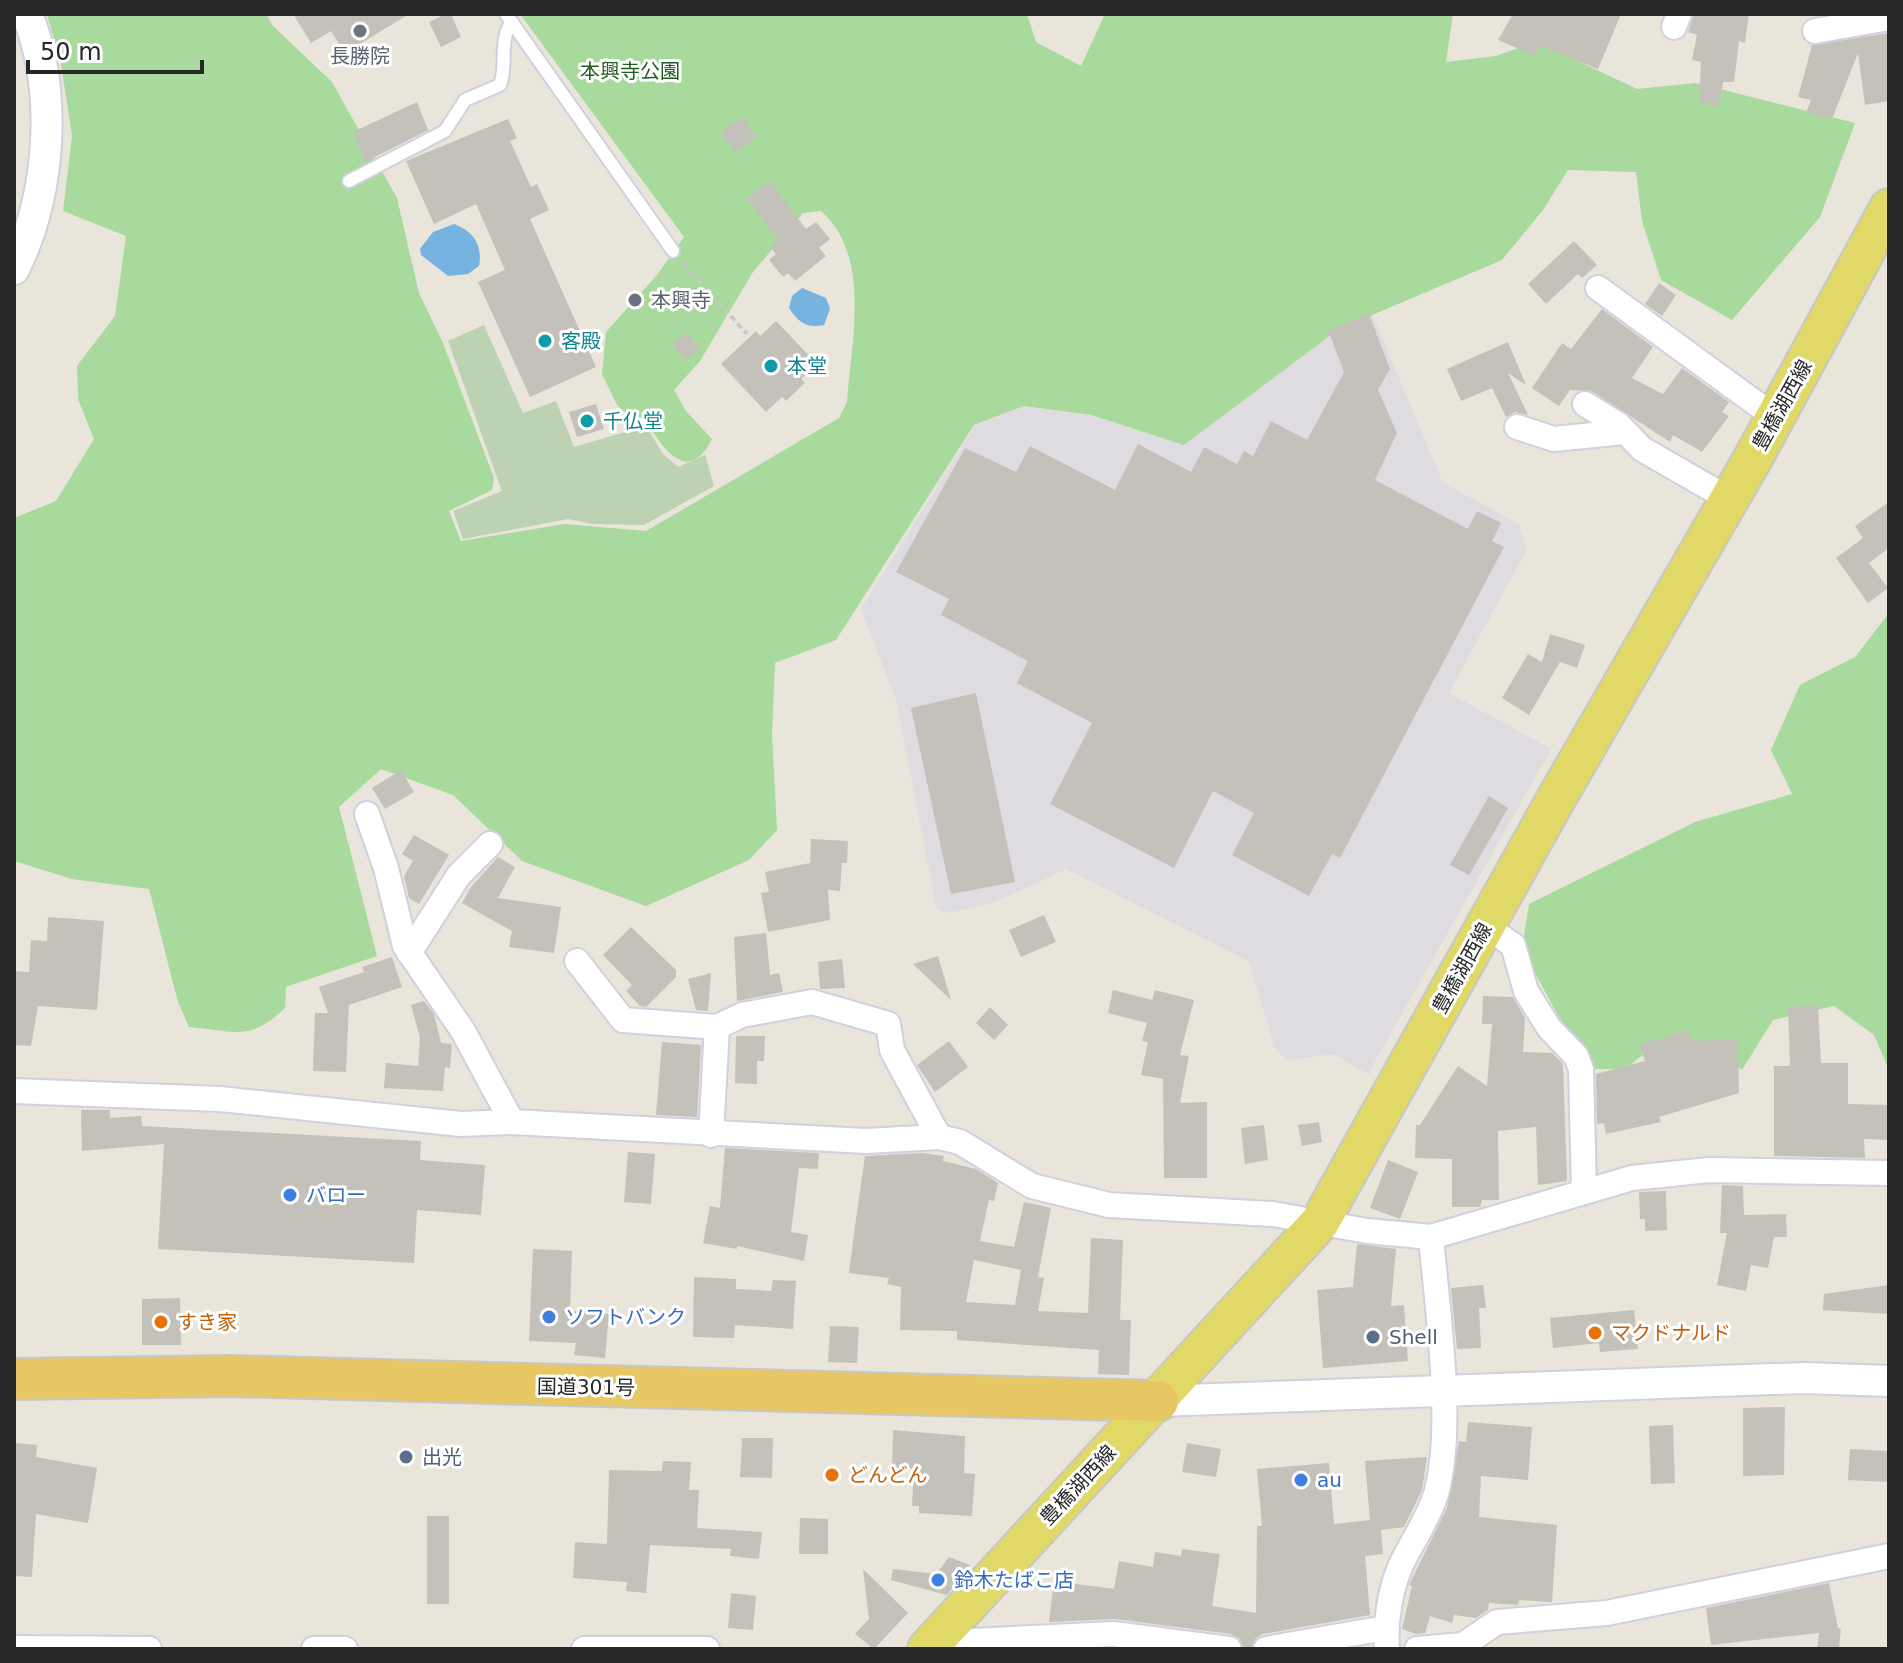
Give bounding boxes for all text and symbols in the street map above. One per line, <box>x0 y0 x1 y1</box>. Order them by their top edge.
marker: 長勝院 <box>351 22 369 40</box>
scale bar <box>28 24 202 74</box>
text: 50 m <box>40 38 102 66</box>
place label: 長勝院 <box>330 44 390 68</box>
park label: 本興寺公園 <box>580 59 680 83</box>
place label: 本興寺 <box>651 288 711 312</box>
marker: 本興寺 <box>626 291 644 309</box>
place label: 客殿 <box>561 329 601 353</box>
marker: 客殿 <box>536 332 554 350</box>
place label: 本堂 <box>787 354 827 378</box>
street label: 豊橋湖西線 <box>1747 355 1817 455</box>
marker: 本堂 <box>762 357 780 375</box>
place label: 千仏堂 <box>603 409 663 433</box>
marker: 千仏堂 <box>578 412 596 430</box>
street label: 豊橋湖西線 <box>1427 918 1497 1018</box>
place label: バロー <box>306 1183 366 1207</box>
marker: バロー <box>281 1186 299 1204</box>
place label: ソフトバンク <box>565 1305 686 1329</box>
marker: ソフトバンク <box>540 1308 558 1326</box>
place label: すき家 <box>177 1310 237 1334</box>
marker: すき家 <box>152 1313 170 1331</box>
place label: マクドナルド <box>1611 1321 1731 1345</box>
marker: マクドナルド <box>1586 1324 1604 1342</box>
place label: Shell <box>1389 1325 1438 1349</box>
marker: Shell <box>1364 1328 1382 1346</box>
street label: 国道301号 <box>537 1374 635 1400</box>
street label: 豊橋湖西線 <box>1035 1440 1121 1530</box>
place label: 出光 <box>422 1445 462 1469</box>
marker: 出光 <box>397 1448 415 1466</box>
place label: どんどん <box>848 1463 927 1487</box>
marker: どんどん <box>823 1466 841 1484</box>
place label: au <box>1317 1468 1342 1492</box>
marker: au <box>1292 1471 1310 1489</box>
place label: 鈴木たばこ店 <box>954 1568 1074 1592</box>
marker: 鈴木たばこ店 <box>929 1571 947 1589</box>

